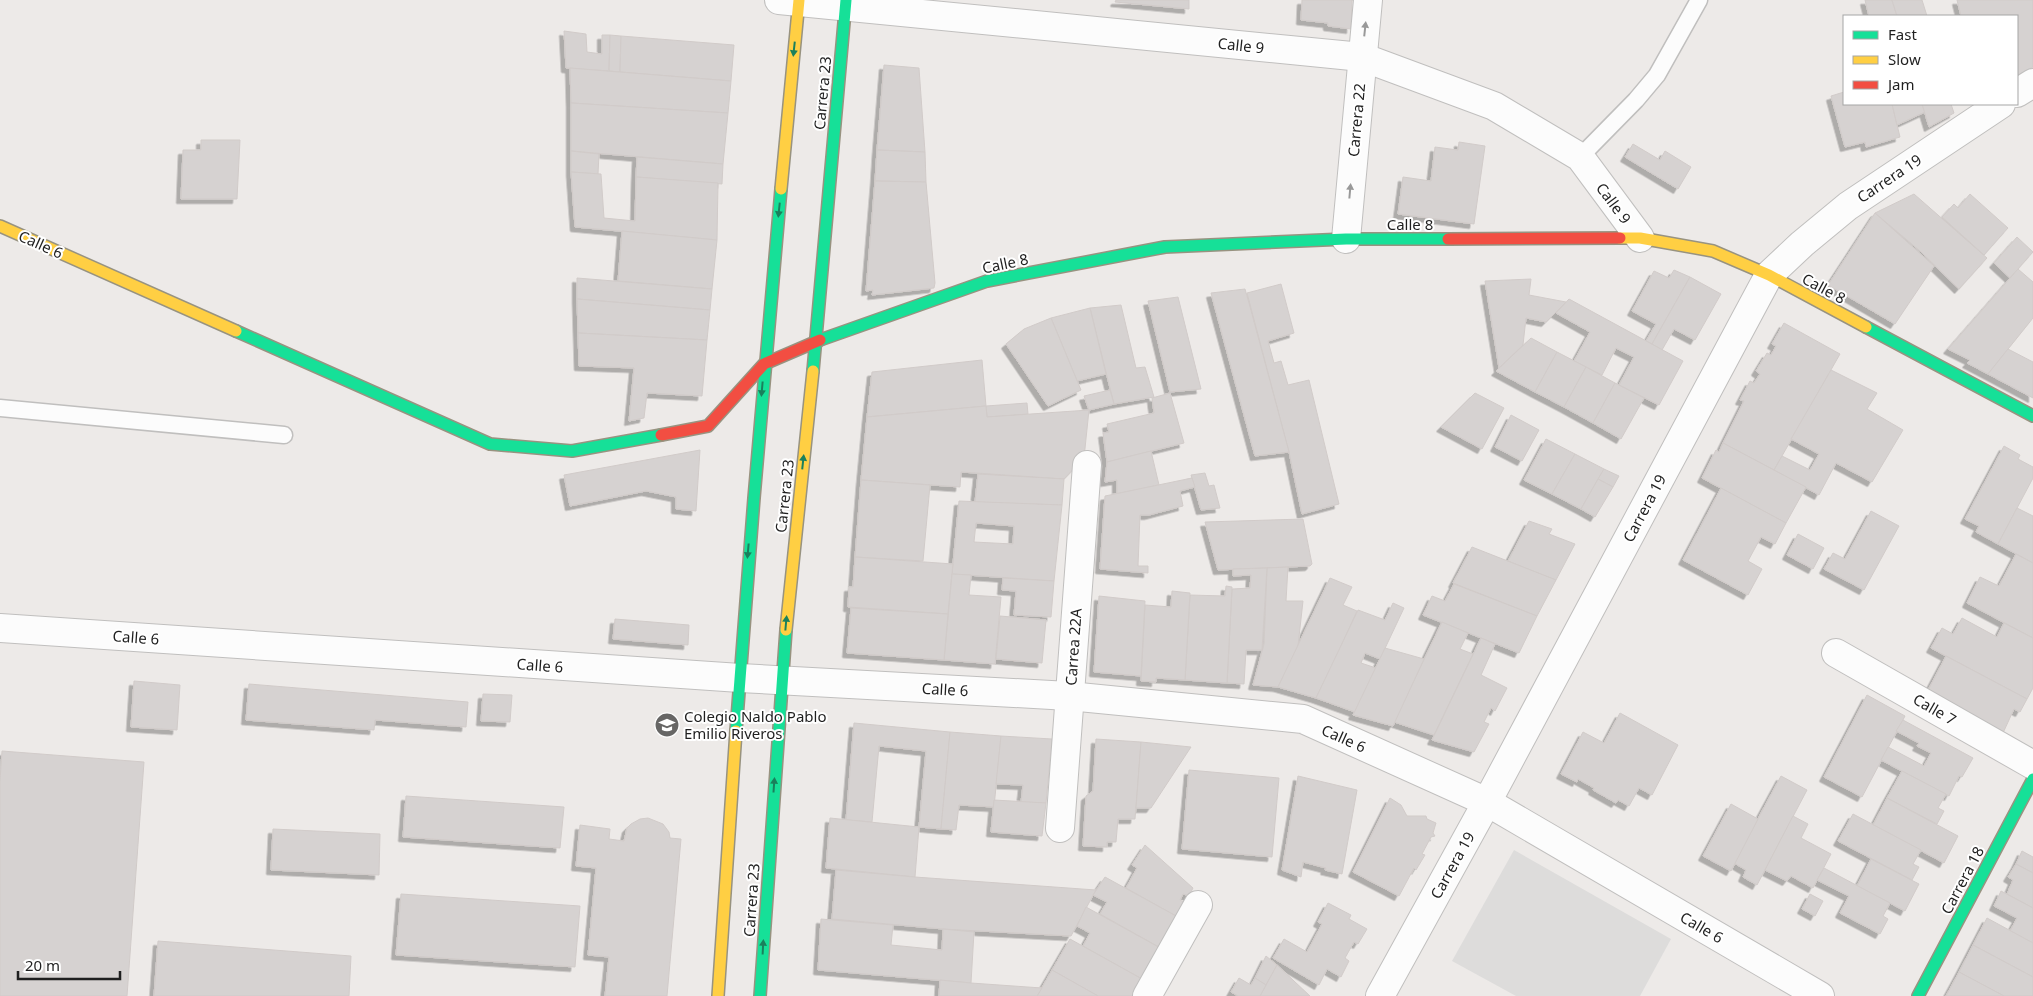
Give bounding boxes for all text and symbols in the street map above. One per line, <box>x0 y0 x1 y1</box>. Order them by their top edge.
legend <box>1843 15 2018 105</box>
one-way arrow <box>1361 21 1369 37</box>
text: Fast <box>1888 24 1917 44</box>
street label: Calle 9 <box>1217 33 1265 57</box>
one-way arrow <box>790 41 798 57</box>
text: Slow <box>1888 49 1921 69</box>
street label: Carrera 23 <box>809 55 835 131</box>
text: Jam <box>1886 74 1915 94</box>
street label: Carrera 22 <box>1343 82 1369 158</box>
street label: Carrera 19 <box>1853 149 1925 207</box>
street label: Calle 9 <box>1592 178 1636 228</box>
one-way arrow <box>1346 183 1354 199</box>
one-way arrow <box>775 203 783 219</box>
street label: Calle 8 <box>1387 214 1433 234</box>
street label: Calle 6 <box>16 225 66 263</box>
street label: Calle 8 <box>980 248 1030 278</box>
street label: Calle 8 <box>1799 268 1849 308</box>
one-way arrow <box>757 382 765 398</box>
one-way arrow <box>799 453 807 469</box>
street label: Carrera 23 <box>770 458 798 534</box>
street label: Carrera 19 <box>1618 471 1670 545</box>
one-way arrow <box>744 544 752 560</box>
street label: Carrea 22A <box>1060 607 1086 686</box>
one-way arrow <box>783 615 791 631</box>
street label: Calle 6 <box>112 625 160 649</box>
street label: Calle 6 <box>516 653 564 677</box>
street label: Calle 6 <box>921 678 969 700</box>
street label: Calle 7 <box>1910 689 1960 729</box>
place label: Colegio Naldo Pablo Emilio Riveros <box>684 706 827 743</box>
school or university icon: Colegio Naldo Pablo Emilio Riveros <box>654 712 680 738</box>
street label: Calle 6 <box>1319 719 1369 757</box>
one-way arrow <box>771 777 779 793</box>
street label: Carrera 19 <box>1425 828 1479 902</box>
street label: Carrera 18 <box>1936 843 1988 917</box>
street label: Carrera 23 <box>738 862 764 938</box>
street label: Calle 6 <box>1677 907 1727 947</box>
one-way arrow <box>760 939 768 955</box>
scale bar <box>18 948 120 980</box>
text: 20 m <box>25 955 60 975</box>

